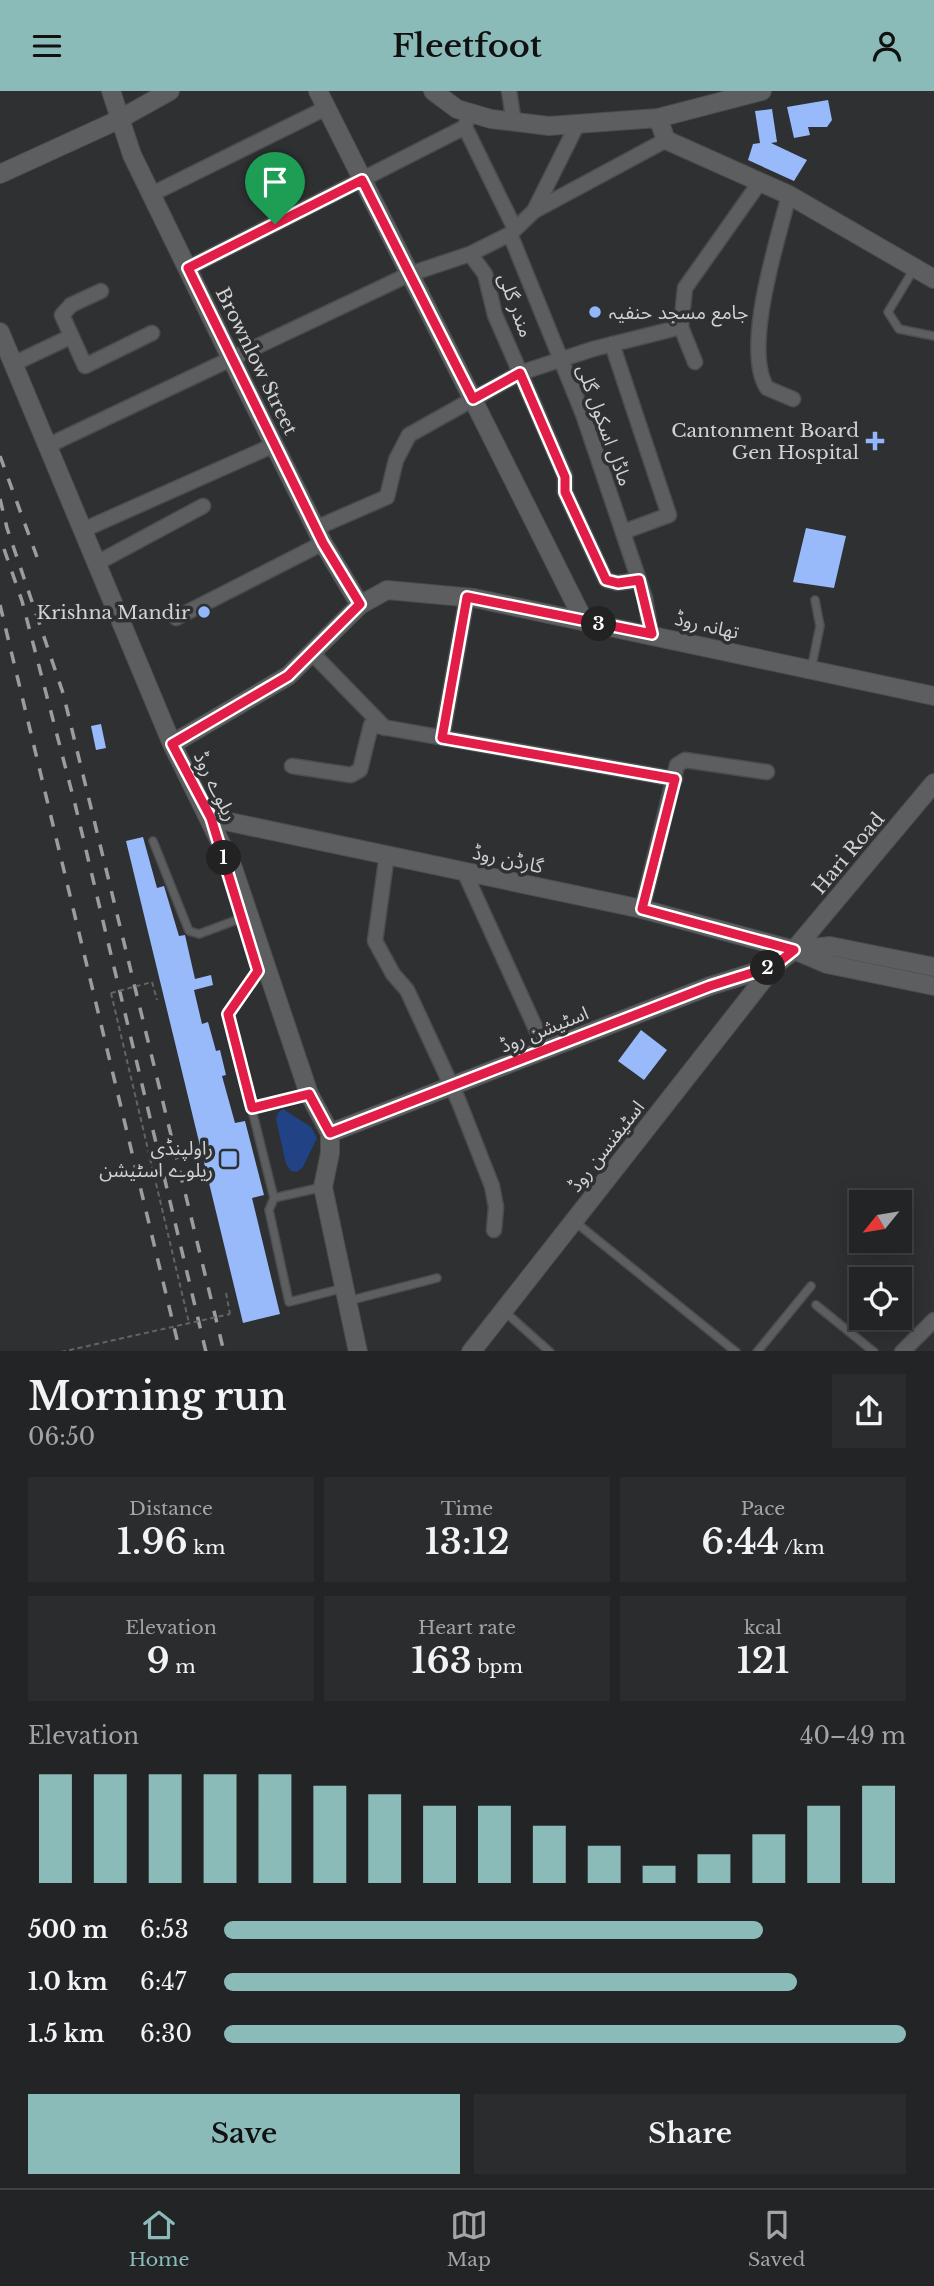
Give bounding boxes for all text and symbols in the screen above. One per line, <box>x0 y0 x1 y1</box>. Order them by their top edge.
text: Fleetfoot <box>392 26 542 66</box>
icon: menu <box>28 27 66 65</box>
icon: person <box>868 27 906 65</box>
pin <box>245 152 305 224</box>
icon: arrive <box>256 163 294 201</box>
street label: مندر گلی <box>493 270 538 340</box>
street label: Brownlow Street <box>211 284 303 439</box>
place label: جامع مسجد حنفیہ <box>609 301 748 327</box>
marker: جامع مسجد حنفیہ <box>587 304 603 320</box>
street label: ماڈل اسکول گلی <box>572 361 637 489</box>
place label: Cantonment Board Gen Hospital <box>671 419 859 464</box>
marker: Cantonment Board Gen Hospital <box>865 431 885 451</box>
place label: Krishna Mandir <box>36 601 190 624</box>
marker: Krishna Mandir <box>196 604 212 620</box>
pin: 3 <box>582 607 616 641</box>
street label: تھانہ روڈ <box>673 607 741 644</box>
text: 3 <box>592 612 605 635</box>
street label: ریلوے روڈ <box>189 748 242 825</box>
street label: Hari Road <box>808 808 889 899</box>
pin: 1 <box>206 841 242 875</box>
street label: گارڈن روڈ <box>470 841 547 878</box>
text: 1 <box>219 846 228 869</box>
pin: 2 <box>750 951 786 985</box>
text: 2 <box>761 956 774 979</box>
street label: اسٹیشن روڈ <box>496 1001 592 1058</box>
street label: اسٹیفنسن روڈ <box>564 1096 649 1197</box>
place label: راولپنڈی ریلوے اسٹیشن <box>99 1137 213 1182</box>
marker: راولپنڈی ریلوے اسٹیشن <box>219 1149 239 1169</box>
north arrow <box>849 1190 912 1253</box>
map controls <box>849 1190 912 1330</box>
button: locate <box>849 1267 912 1330</box>
text: Morning run <box>28 1373 287 1420</box>
button: share <box>832 1374 906 1448</box>
text: 06:50 <box>28 1423 95 1451</box>
text: Distance <box>129 1497 213 1520</box>
text: Time <box>441 1497 493 1520</box>
text: Pace <box>741 1497 785 1520</box>
text: 1.96 <box>117 1520 188 1563</box>
text: 13:12 <box>424 1520 510 1563</box>
text: 6:44 <box>701 1520 779 1563</box>
text: km <box>188 1536 225 1559</box>
text: /km <box>779 1536 825 1559</box>
text: Elevation <box>125 1616 217 1639</box>
text: Heart rate <box>418 1616 516 1639</box>
text: kcal <box>744 1616 782 1639</box>
text: 9 <box>146 1639 170 1682</box>
text: 163 <box>411 1639 472 1682</box>
text: 121 <box>736 1639 790 1682</box>
text: m <box>170 1655 196 1678</box>
text: bpm <box>472 1655 523 1678</box>
text: Elevation <box>28 1722 139 1750</box>
text: 40–49 m <box>800 1722 906 1750</box>
text: 500 m <box>28 1916 108 1944</box>
text: 6:53 <box>140 1916 189 1944</box>
text: 1.0 km <box>28 1968 108 1996</box>
text: 6:47 <box>140 1968 186 1996</box>
text: 1.5 km <box>28 2020 105 2048</box>
text: 6:30 <box>140 2020 192 2048</box>
button: Save <box>28 2094 460 2174</box>
button: Share <box>474 2094 906 2174</box>
tab: Home <box>129 2206 189 2271</box>
tab: Map <box>447 2206 491 2271</box>
tab: Saved <box>748 2206 805 2271</box>

